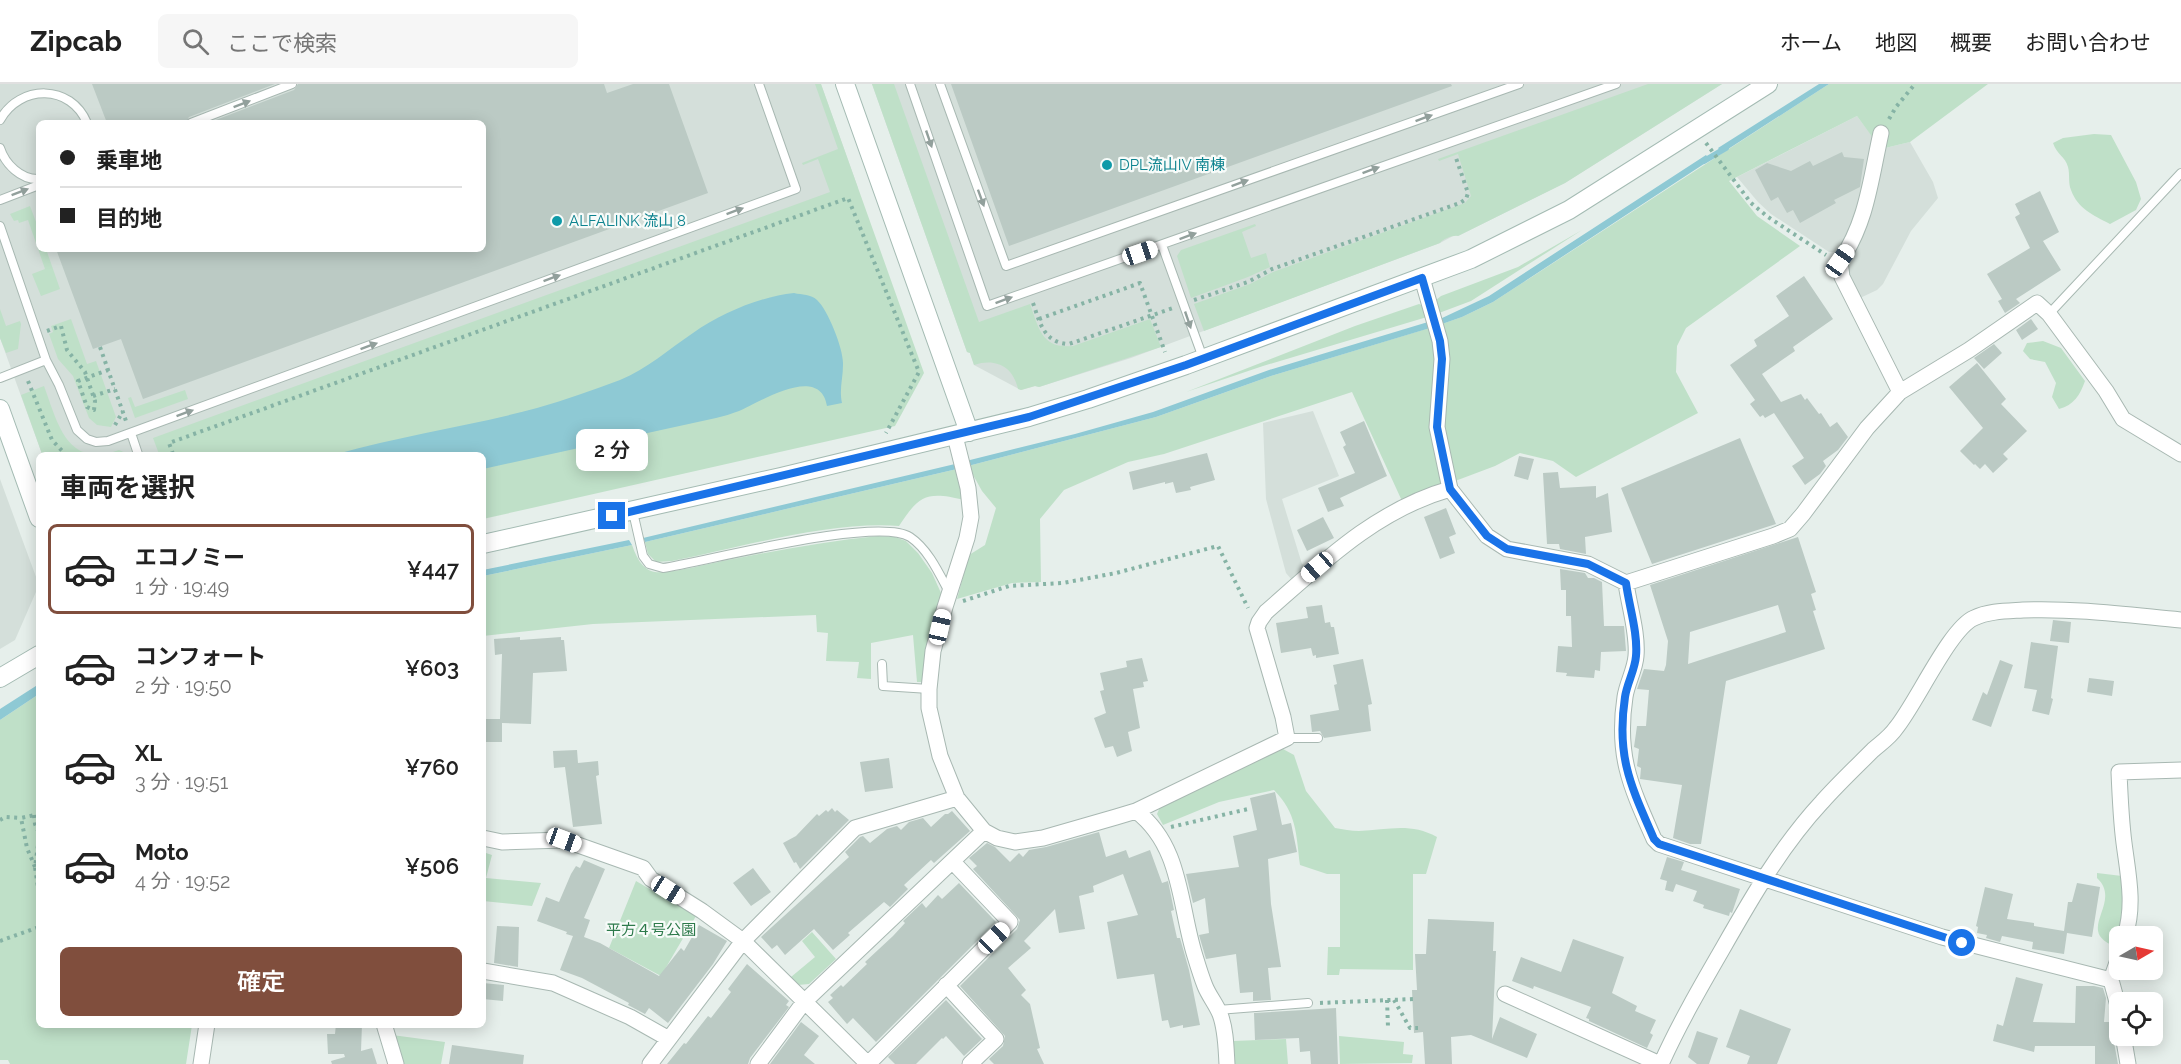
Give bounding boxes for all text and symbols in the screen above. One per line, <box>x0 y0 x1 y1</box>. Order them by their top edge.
search box <box>158 14 578 68</box>
text: Zipcab <box>30 25 122 58</box>
icon: search <box>179 25 212 58</box>
text: ここで検索 <box>227 30 337 56</box>
text: ホーム <box>1780 30 1842 55</box>
text: 地図 <box>1875 30 1917 55</box>
text: 概要 <box>1950 30 1992 55</box>
text: お問い合わせ <box>2025 30 2151 55</box>
one-way arrow <box>233 98 251 108</box>
one-way arrow <box>1415 112 1433 122</box>
one-way arrow <box>924 130 934 148</box>
text: 乗車地 <box>96 147 162 173</box>
place label: DPL流山IV 南棟 <box>1119 156 1225 174</box>
marker: DPL流山IV 南棟 <box>1100 158 1114 172</box>
one-way arrow <box>1363 165 1381 175</box>
one-way arrow <box>1231 178 1249 188</box>
one-way arrow <box>11 187 29 197</box>
one-way arrow <box>977 189 987 207</box>
text: 目的地 <box>96 205 162 231</box>
one-way arrow <box>726 206 744 216</box>
place label: ALFALINK 流山 8 <box>569 212 686 230</box>
marker: ALFALINK 流山 8 <box>550 214 564 228</box>
one-way arrow <box>1179 230 1197 240</box>
car <box>1120 239 1160 267</box>
car <box>1822 241 1858 281</box>
one-way arrow <box>543 273 561 283</box>
one-way arrow <box>995 295 1013 305</box>
one-way arrow <box>1184 311 1194 329</box>
one-way arrow <box>360 340 378 350</box>
one-way arrow <box>177 407 195 417</box>
callout: 2 分 <box>576 429 648 471</box>
text: 2 分 <box>594 438 630 462</box>
text: 車両を選択 <box>60 472 195 503</box>
route end <box>598 502 625 529</box>
icon: car <box>63 542 117 596</box>
text: エコノミー <box>135 544 245 570</box>
car <box>1298 548 1336 586</box>
text: ¥447 <box>407 556 459 582</box>
text: 1 分 · 19:49 <box>135 575 229 599</box>
car <box>927 607 953 647</box>
icon: car <box>63 641 117 695</box>
text: コンフォート <box>135 643 266 669</box>
text: ¥603 <box>405 655 459 681</box>
text: 2 分 · 19:50 <box>135 674 232 698</box>
icon: car <box>63 740 117 794</box>
text: XL <box>135 740 162 766</box>
text: ¥760 <box>405 754 459 780</box>
text: 3 分 · 19:51 <box>135 770 228 794</box>
car <box>544 825 584 855</box>
icon: car <box>63 839 117 893</box>
text: Moto <box>135 839 189 865</box>
text: ¥506 <box>405 853 459 879</box>
text: 4 分 · 19:52 <box>135 869 230 893</box>
car <box>648 873 688 907</box>
car <box>975 919 1013 957</box>
park label: 平方４号公園 <box>606 921 696 939</box>
north arrow <box>2109 926 2163 980</box>
map controls <box>2109 926 2163 1046</box>
route start <box>1948 929 1975 956</box>
button: 確定 <box>60 947 462 1016</box>
button: locate <box>2109 992 2163 1046</box>

